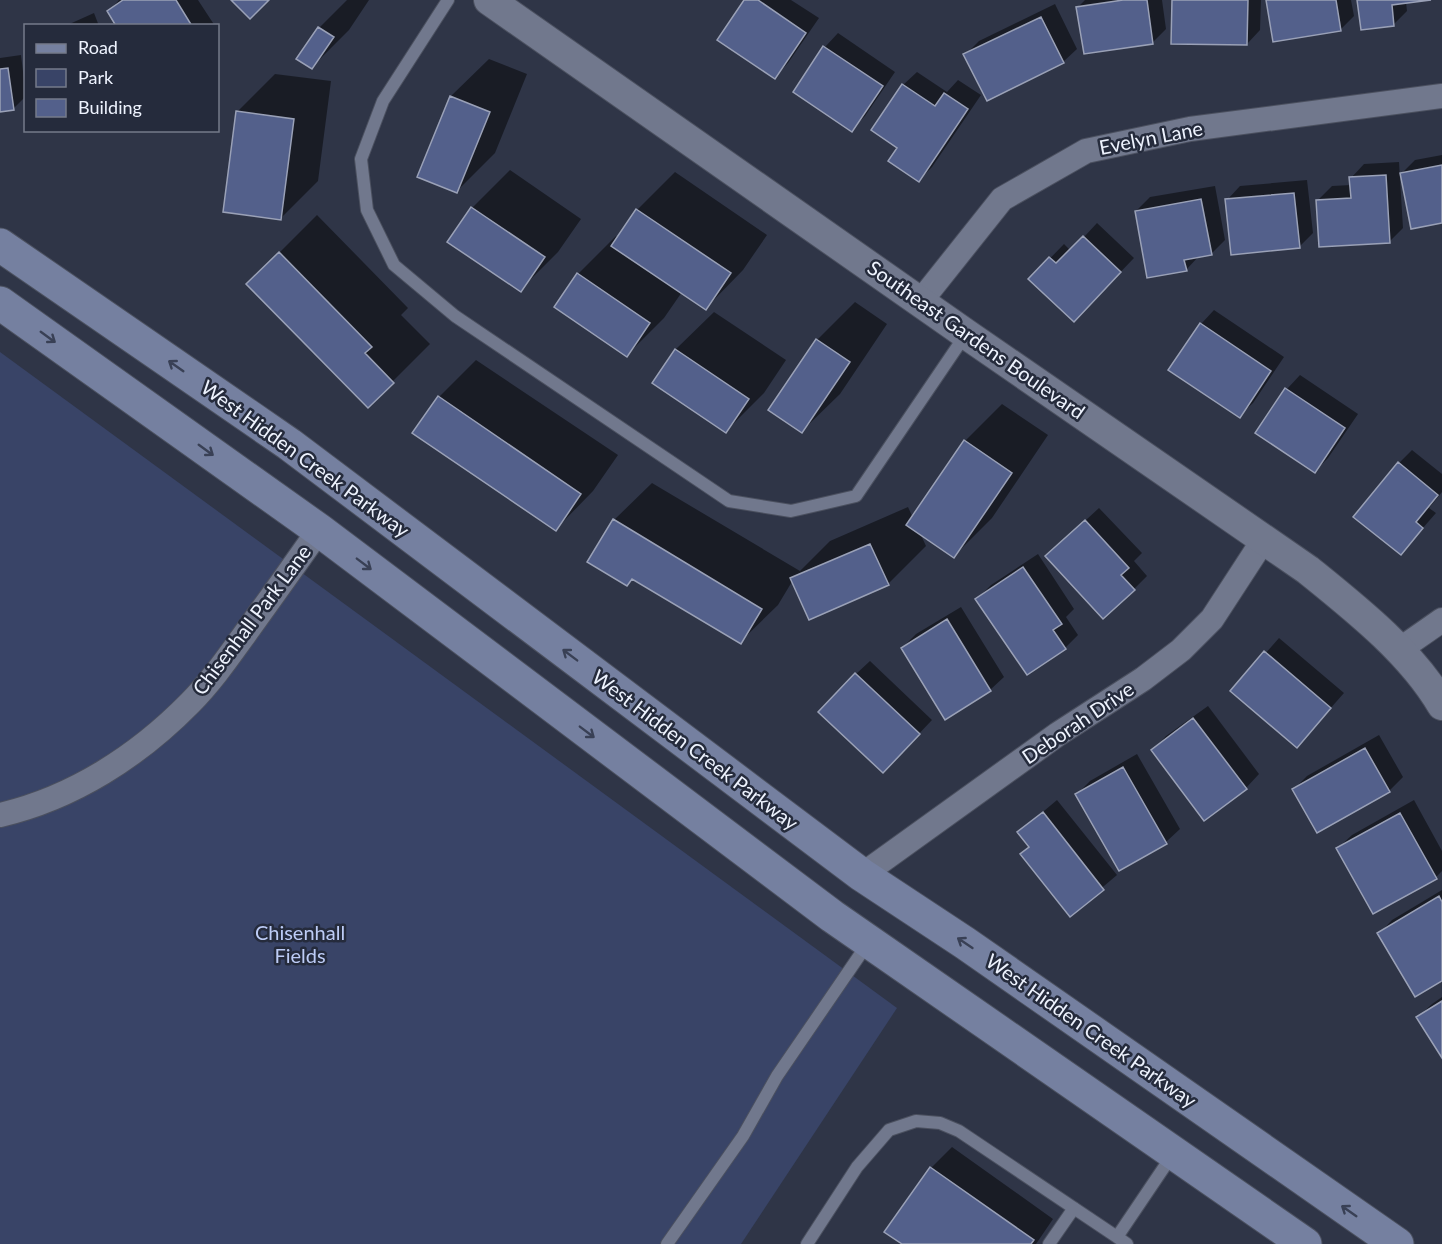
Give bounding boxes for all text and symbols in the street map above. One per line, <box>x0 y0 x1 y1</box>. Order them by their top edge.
legend <box>24 24 219 132</box>
text: Road <box>78 36 118 58</box>
text: Park <box>78 66 114 88</box>
text: Building <box>78 96 142 118</box>
street label: Evelyn Lane <box>1097 115 1205 159</box>
street label: Southeast Gardens Boulevard <box>863 255 1090 423</box>
one-way arrow <box>39 331 55 343</box>
one-way arrow <box>168 360 184 372</box>
street label: West Hidden Creek Parkway <box>197 375 415 542</box>
one-way arrow <box>198 444 214 456</box>
street label: Chisenhall Park Lane <box>187 540 315 699</box>
one-way arrow <box>356 558 372 571</box>
one-way arrow <box>562 649 578 662</box>
street label: West Hidden Creek Parkway <box>588 664 804 835</box>
street label: Deborah Drive <box>1017 676 1138 768</box>
one-way arrow <box>579 726 595 738</box>
park label: Chisenhall Fields <box>255 920 345 967</box>
one-way arrow <box>957 937 974 949</box>
street label: West Hidden Creek Parkway <box>982 948 1202 1113</box>
one-way arrow <box>1342 1205 1358 1217</box>

